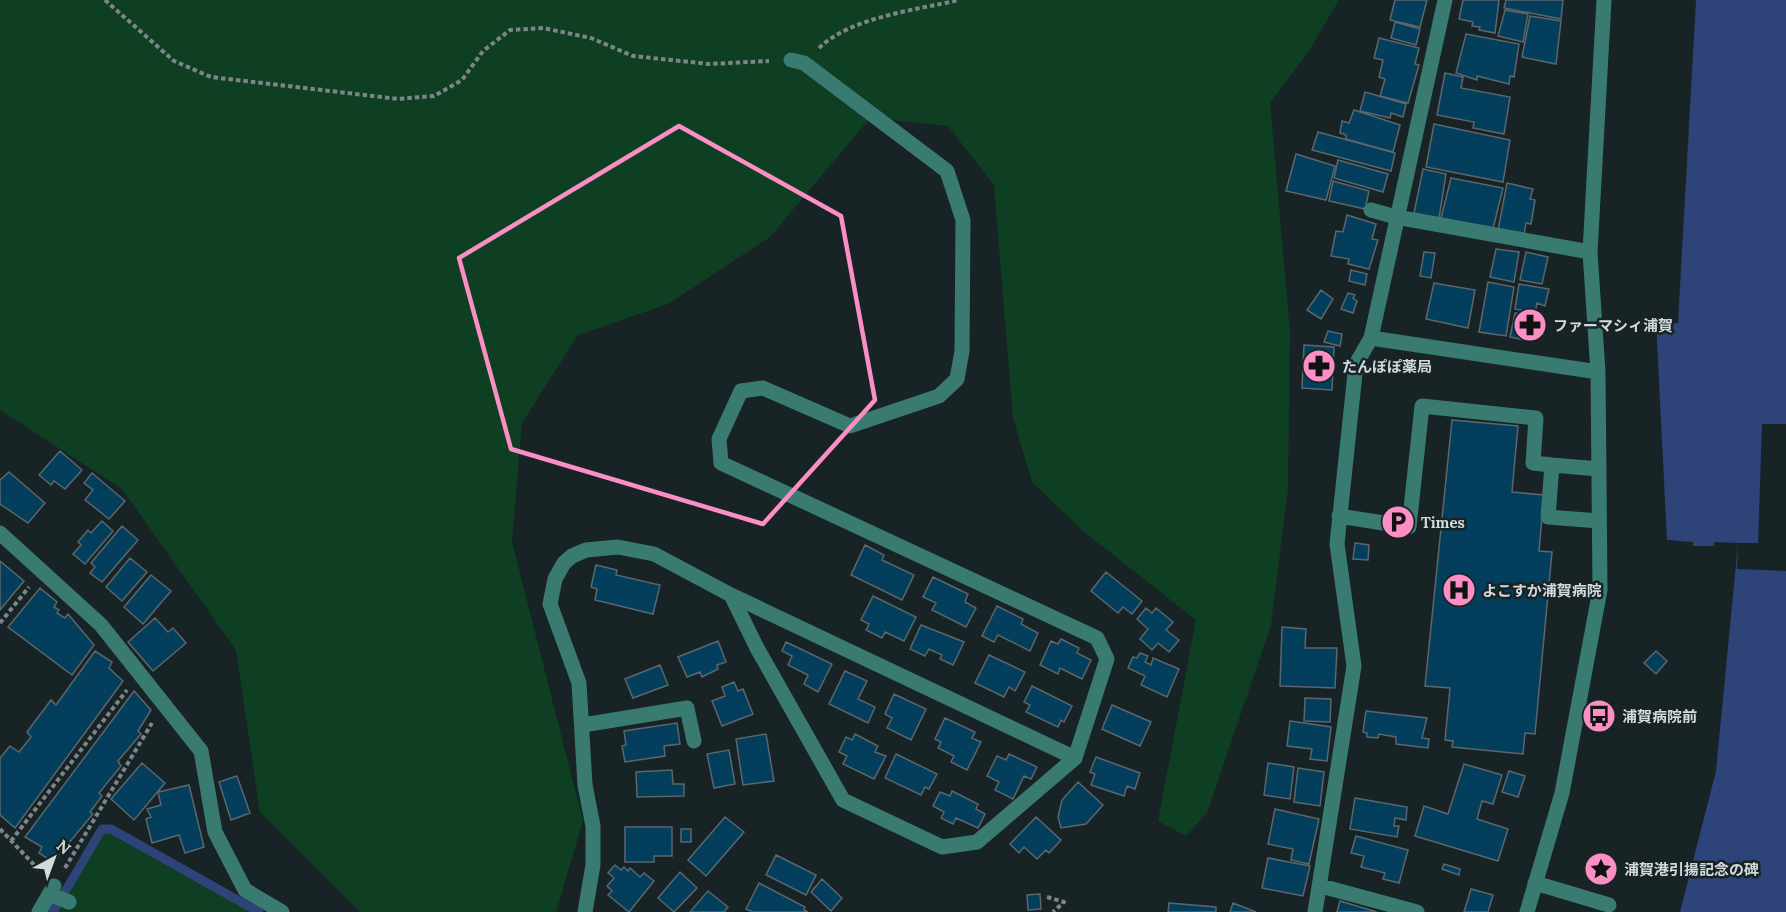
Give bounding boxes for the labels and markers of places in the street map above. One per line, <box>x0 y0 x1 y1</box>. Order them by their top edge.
pharmacy icon: ファーマシィ浦賀 <box>1512 307 1548 343</box>
place label: ファーマシィ浦賀 <box>1553 316 1673 335</box>
pharmacy icon: たんぽぽ薬局 <box>1301 348 1337 384</box>
place label: たんぽぽ薬局 <box>1342 357 1432 376</box>
parking icon: Times <box>1380 504 1416 540</box>
place label: Times <box>1421 513 1465 532</box>
hospital icon: よこすか浦賀病院 <box>1441 572 1477 608</box>
place label: よこすか浦賀病院 <box>1482 581 1602 600</box>
bus stop icon: 浦賀病院前 <box>1581 698 1617 734</box>
place label: 浦賀病院前 <box>1622 707 1697 726</box>
place icon: 浦賀港引揚記念の碑 <box>1583 851 1619 887</box>
place label: 浦賀港引揚記念の碑 <box>1624 860 1759 879</box>

